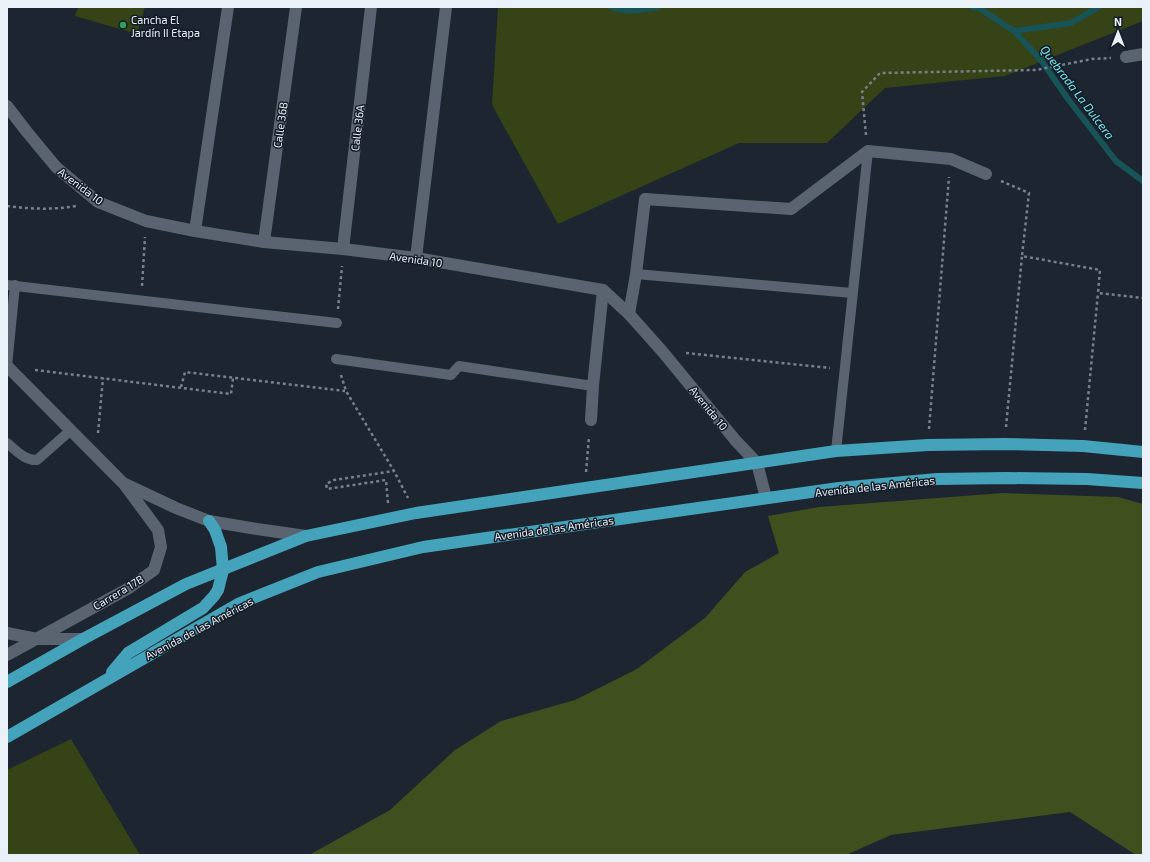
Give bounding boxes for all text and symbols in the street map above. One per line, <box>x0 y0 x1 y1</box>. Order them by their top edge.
north arrow <box>1098 12 1138 52</box>
place label: Cancha El Jardín II Etapa <box>131 13 200 39</box>
text: N <box>1114 15 1122 28</box>
marker: Cancha El Jardín II Etapa <box>118 20 128 30</box>
water label: Quebrada La Dulcera <box>1037 42 1118 142</box>
street label: Calle 36B <box>270 101 290 149</box>
street label: Calle 36A <box>348 104 366 152</box>
street label: Avenida 10 <box>56 165 106 207</box>
street label: Avenida 10 <box>389 249 443 269</box>
street label: Avenida 10 <box>687 383 731 433</box>
street label: Avenida de las Américas <box>814 473 936 499</box>
street label: Avenida de las Américas <box>493 513 615 543</box>
street label: Carrera 17B <box>90 572 146 612</box>
street label: Avenida de las Américas <box>143 594 256 662</box>

